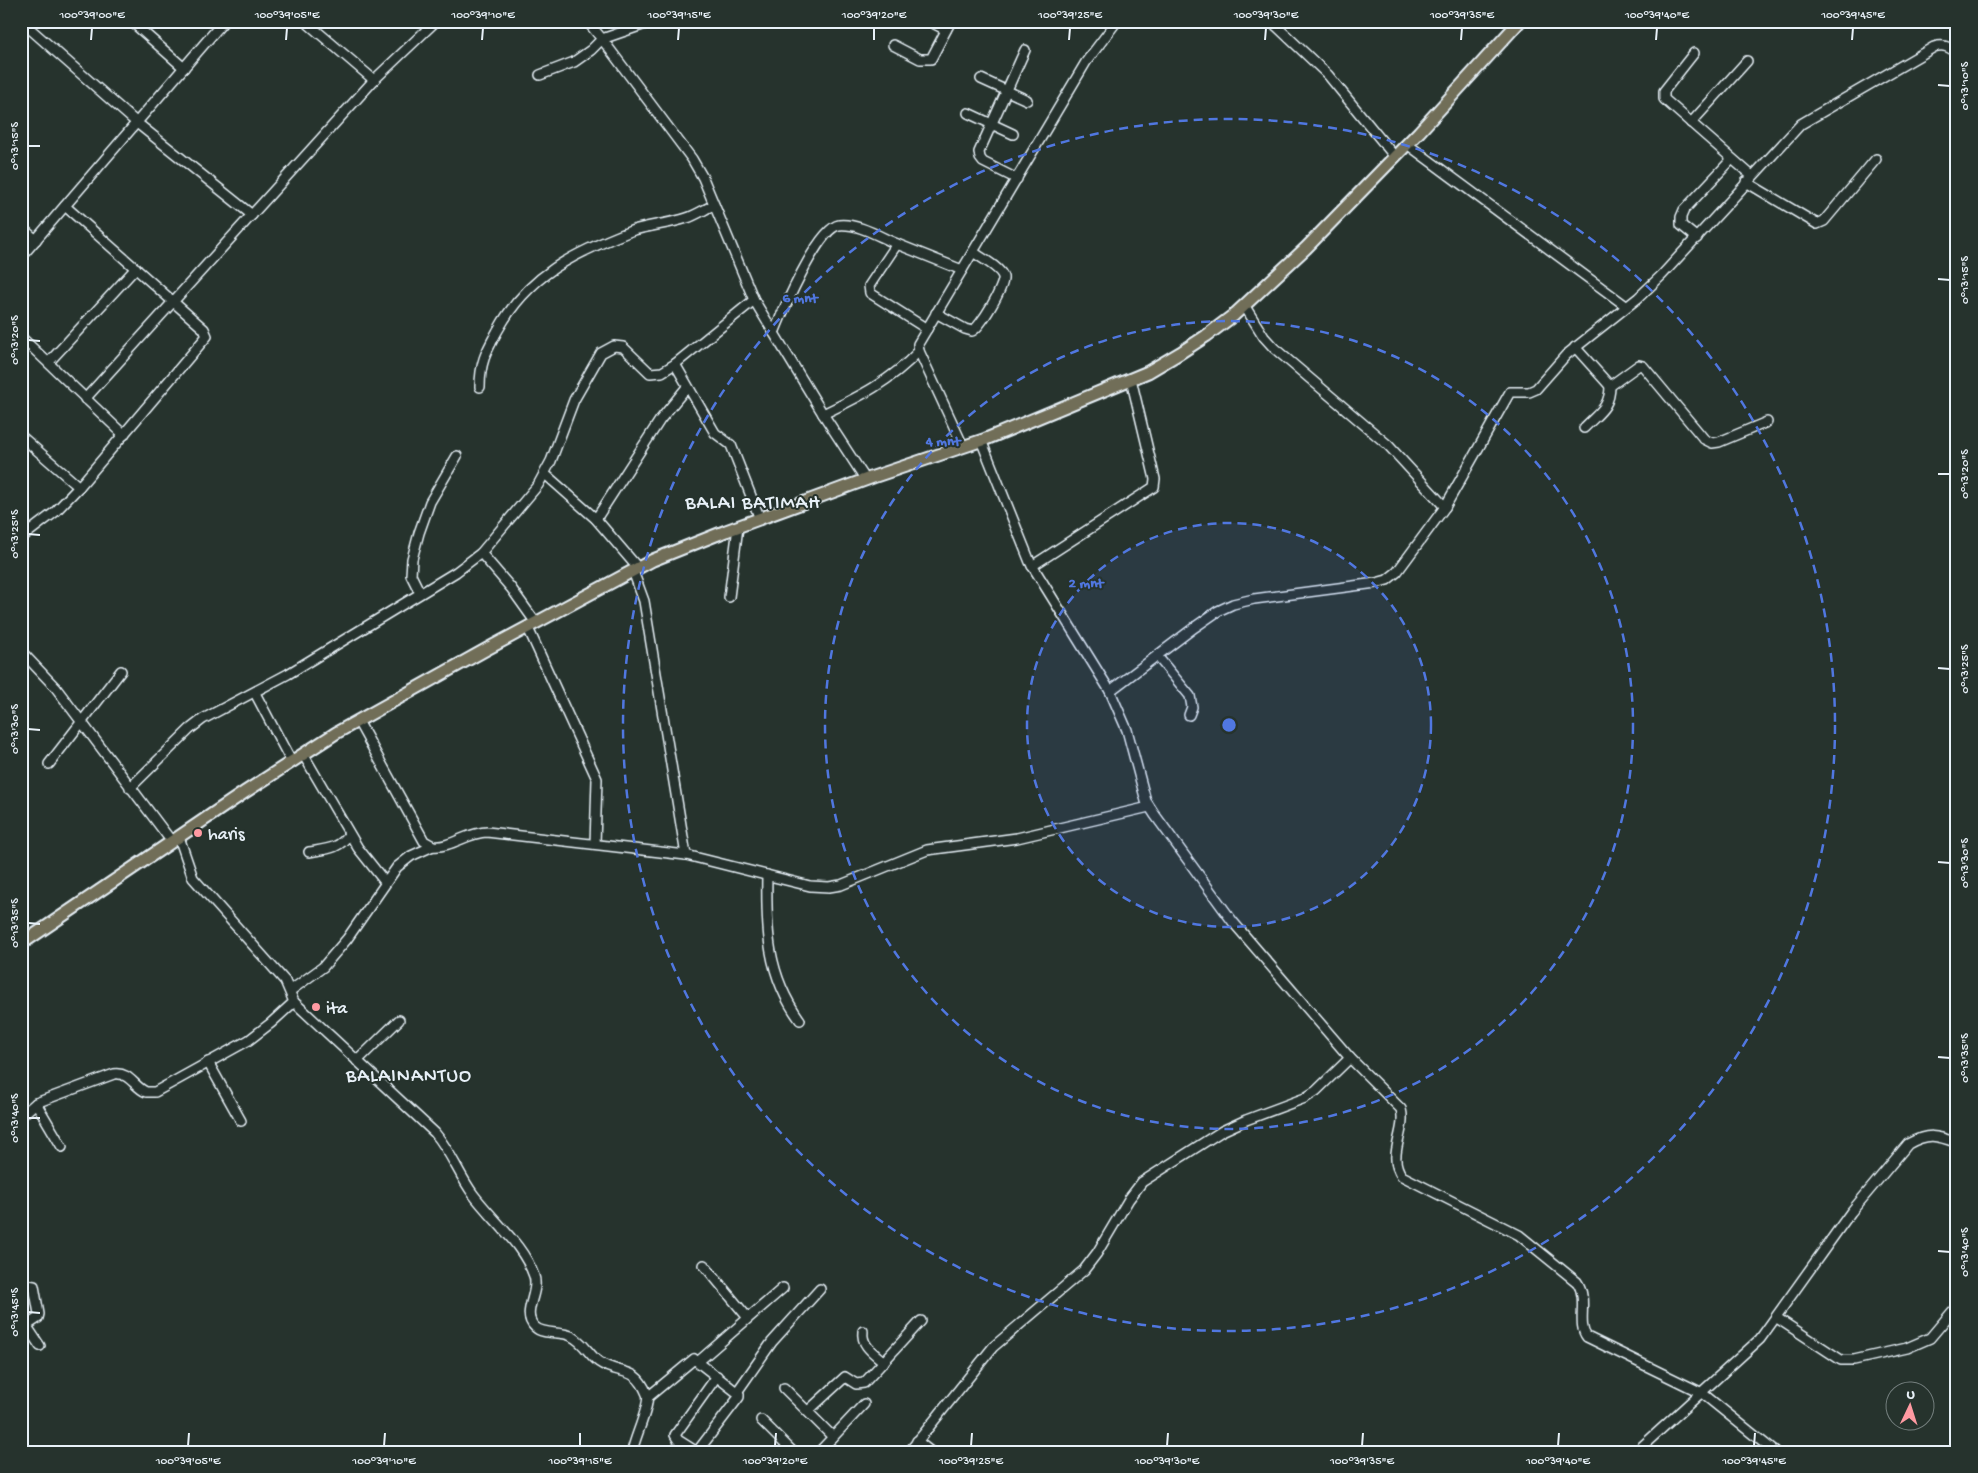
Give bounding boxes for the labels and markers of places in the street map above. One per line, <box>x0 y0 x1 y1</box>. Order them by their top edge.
centre of rings <box>1220 716 1238 734</box>
place label: haris <box>208 825 246 846</box>
marker: haris <box>192 827 204 839</box>
place label: ita <box>326 999 348 1020</box>
marker: ita <box>310 1001 322 1013</box>

